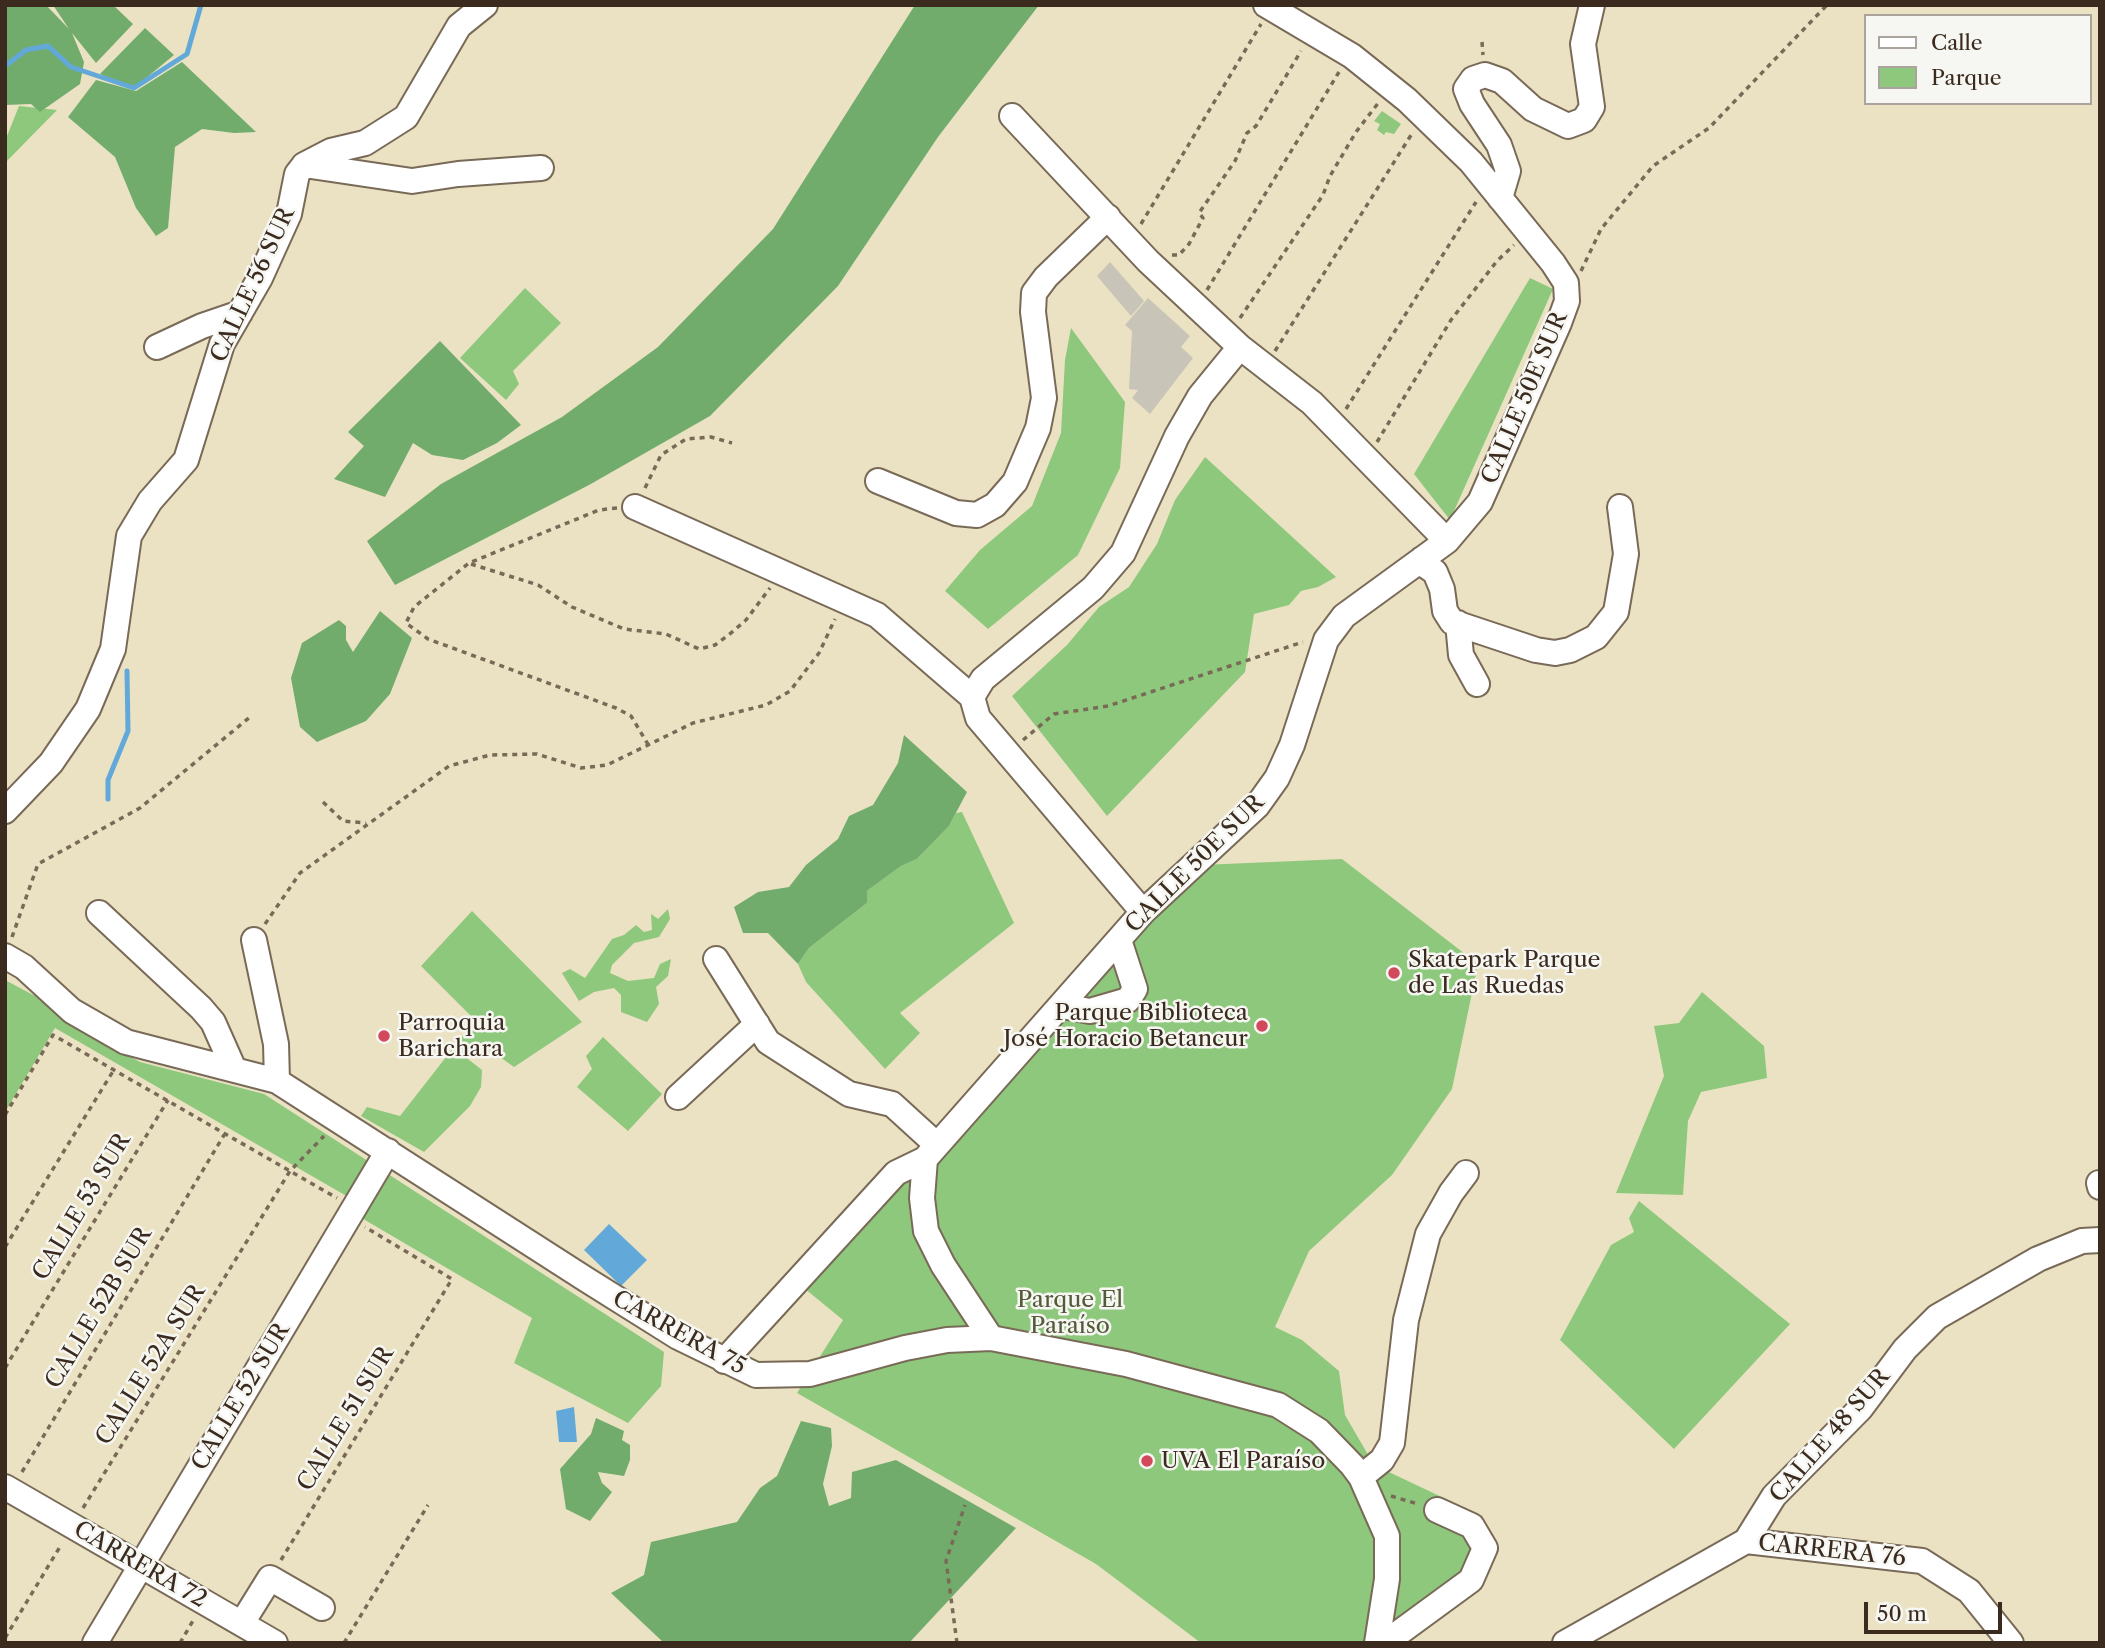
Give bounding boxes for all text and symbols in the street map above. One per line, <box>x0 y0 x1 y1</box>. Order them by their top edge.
legend <box>1864 14 2091 105</box>
text: Calle <box>1931 30 1983 55</box>
text: Parque <box>1931 65 2002 90</box>
street label: CALLE 56 SUR <box>205 203 301 367</box>
street label: CALLE 50E SUR <box>1476 308 1574 488</box>
street label: CALLE 50E SUR <box>1120 789 1270 939</box>
place label: Skatepark Parque de Las Ruedas <box>1408 946 1600 1000</box>
marker: Skatepark Parque de Las Ruedas <box>1386 965 1402 981</box>
place label: Parque Biblioteca José Horacio Betancur <box>1003 999 1248 1053</box>
place label: Parroquia Barichara <box>398 1009 505 1063</box>
marker: Parque Biblioteca José Horacio Betancur <box>1254 1018 1270 1034</box>
marker: Parroquia Barichara <box>376 1028 392 1044</box>
street label: CALLE 53 SUR <box>27 1129 137 1285</box>
street label: CALLE 52B SUR <box>40 1222 158 1394</box>
street label: CALLE 52A SUR <box>91 1280 211 1450</box>
street label: CARRERA 75 <box>608 1285 750 1381</box>
park label: Parque El Paraíso <box>1017 1286 1123 1340</box>
street label: CALLE 52 SUR <box>186 1318 296 1476</box>
street label: CALLE 51 SUR <box>292 1342 400 1496</box>
street label: CALLE 48 SUR <box>1764 1363 1896 1509</box>
place label: UVA El Paraíso <box>1161 1447 1325 1475</box>
marker: UVA El Paraíso <box>1139 1453 1155 1469</box>
street label: CARRERA 72 <box>69 1516 211 1614</box>
street label: CARRERA 76 <box>1757 1530 1907 1572</box>
scale bar <box>1867 1588 2005 1632</box>
text: 50 m <box>1877 1601 1927 1626</box>

